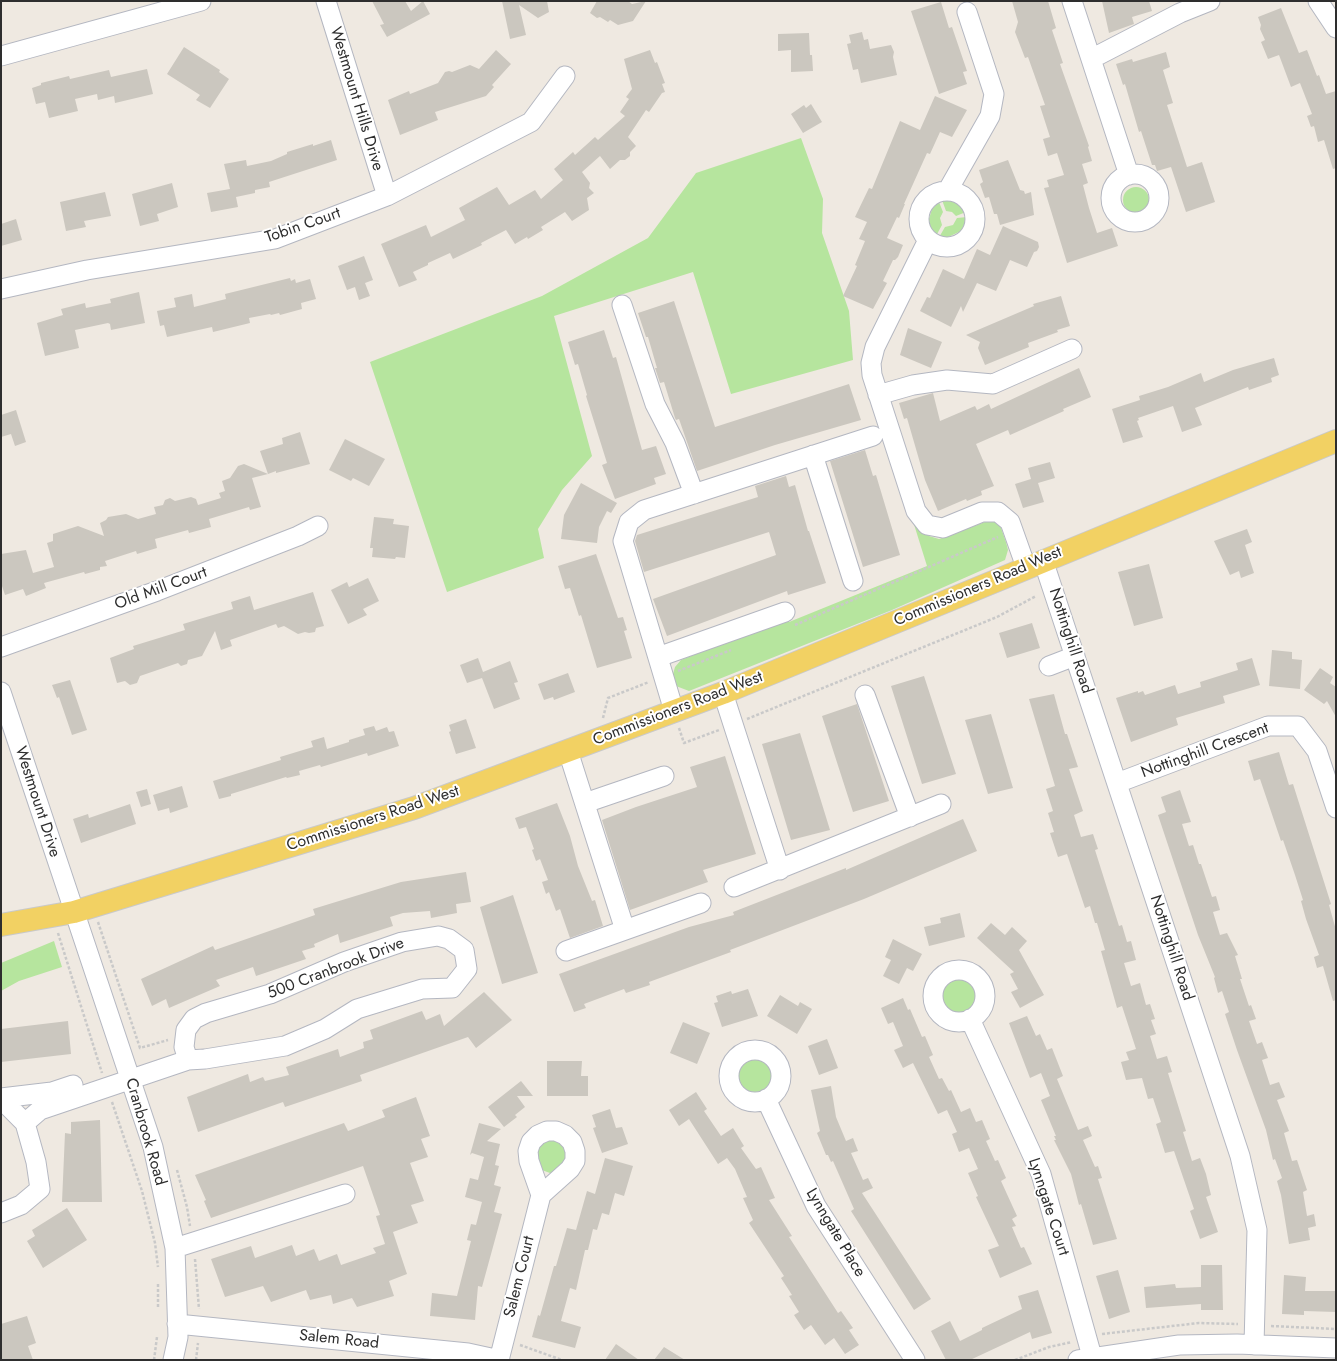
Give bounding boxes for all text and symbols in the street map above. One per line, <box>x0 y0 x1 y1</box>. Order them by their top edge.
street label: Westmount Hills Drive <box>325 25 387 173</box>
street label: Tobin Court <box>263 204 343 248</box>
street label: Commissioners Road West <box>891 543 1065 631</box>
street label: Old Mill Court <box>112 563 210 615</box>
street label: Nottinghill Road <box>1044 586 1096 696</box>
street label: Commissioners Road West <box>590 668 766 750</box>
street label: Nottinghill Crescent <box>1139 719 1271 783</box>
street label: Westmount Drive <box>10 744 64 860</box>
street label: Commissioners Road West <box>284 782 462 856</box>
street label: Nottinghill Road <box>1145 893 1197 1003</box>
street label: 500 Cranbrook Drive <box>265 934 407 1004</box>
street label: Cranbrook Road <box>121 1076 169 1188</box>
street label: Lynngate Court <box>1023 1156 1073 1258</box>
street label: Lynngate Place <box>801 1185 869 1281</box>
street label: Salem Court <box>501 1234 539 1320</box>
street label: Salem Road <box>298 1326 380 1354</box>

